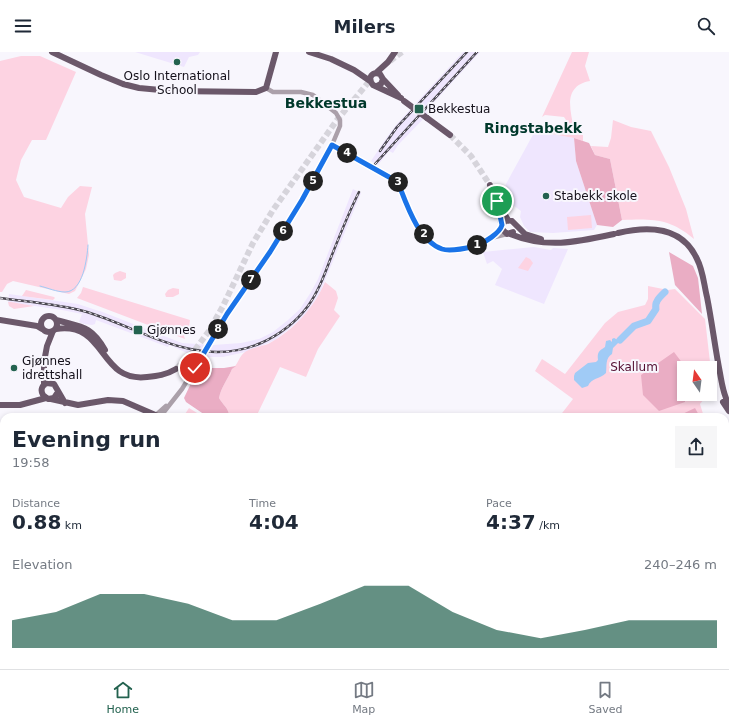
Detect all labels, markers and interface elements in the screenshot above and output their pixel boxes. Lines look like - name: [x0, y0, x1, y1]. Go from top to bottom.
- icon: menu: [12, 15, 34, 37]
- icon: search: [695, 15, 717, 37]
- text: Milers: [333, 16, 396, 37]
- marker: Oslo International School: [172, 57, 182, 67]
- place label: Oslo International School: [124, 69, 230, 97]
- district label: Bekkestua: [285, 95, 367, 111]
- place label: Bekkestua: [428, 102, 490, 116]
- marker: Bekkestua: [413, 103, 425, 115]
- district label: Ringstabekk: [484, 120, 583, 136]
- pin: 4: [337, 143, 357, 163]
- text: 4: [343, 146, 351, 159]
- pin: 5: [303, 171, 323, 191]
- pin: 3: [388, 172, 408, 192]
- text: 5: [309, 174, 317, 187]
- text: 3: [394, 175, 402, 188]
- pin: [480, 184, 514, 218]
- place label: Stabekk skole: [554, 189, 637, 203]
- icon: arrive: [486, 190, 508, 212]
- marker: Stabekk skole: [541, 191, 551, 201]
- pin: 6: [273, 221, 293, 241]
- text: 6: [279, 224, 287, 237]
- pin: 2: [414, 224, 434, 244]
- text: 2: [420, 227, 428, 240]
- pin: 1: [467, 235, 487, 255]
- text: 1: [473, 238, 481, 251]
- pin: 7: [241, 270, 261, 290]
- text: 7: [247, 273, 255, 286]
- pin: 8: [208, 319, 228, 339]
- text: 8: [214, 322, 222, 335]
- place label: Gjønnes: [147, 323, 196, 337]
- marker: Gjønnes: [132, 324, 144, 336]
- pin: [178, 351, 212, 385]
- place label: Gjønnes idrettshall: [22, 354, 82, 382]
- icon: check: [184, 357, 206, 379]
- park label: Skallum: [610, 360, 658, 374]
- north arrow: [677, 361, 717, 401]
- map controls: [677, 361, 717, 401]
- marker: Gjønnes idrettshall: [9, 363, 19, 373]
- button: share: [675, 426, 717, 468]
- text: Evening run: [12, 427, 161, 452]
- text: 19:58: [12, 455, 49, 470]
- text: Distance: [12, 497, 60, 510]
- text: Time: [249, 497, 276, 510]
- text: Pace: [486, 497, 512, 510]
- text: 0.88: [12, 510, 61, 534]
- text: 4:04: [249, 510, 299, 534]
- text: 4:37: [486, 510, 536, 534]
- text: km: [61, 519, 82, 532]
- text: /km: [536, 519, 560, 532]
- text: Elevation: [12, 557, 72, 572]
- text: 240–246 m: [644, 557, 717, 572]
- tab: Home: [107, 679, 139, 716]
- tab: Map: [352, 679, 375, 716]
- tab: Saved: [588, 679, 622, 716]

